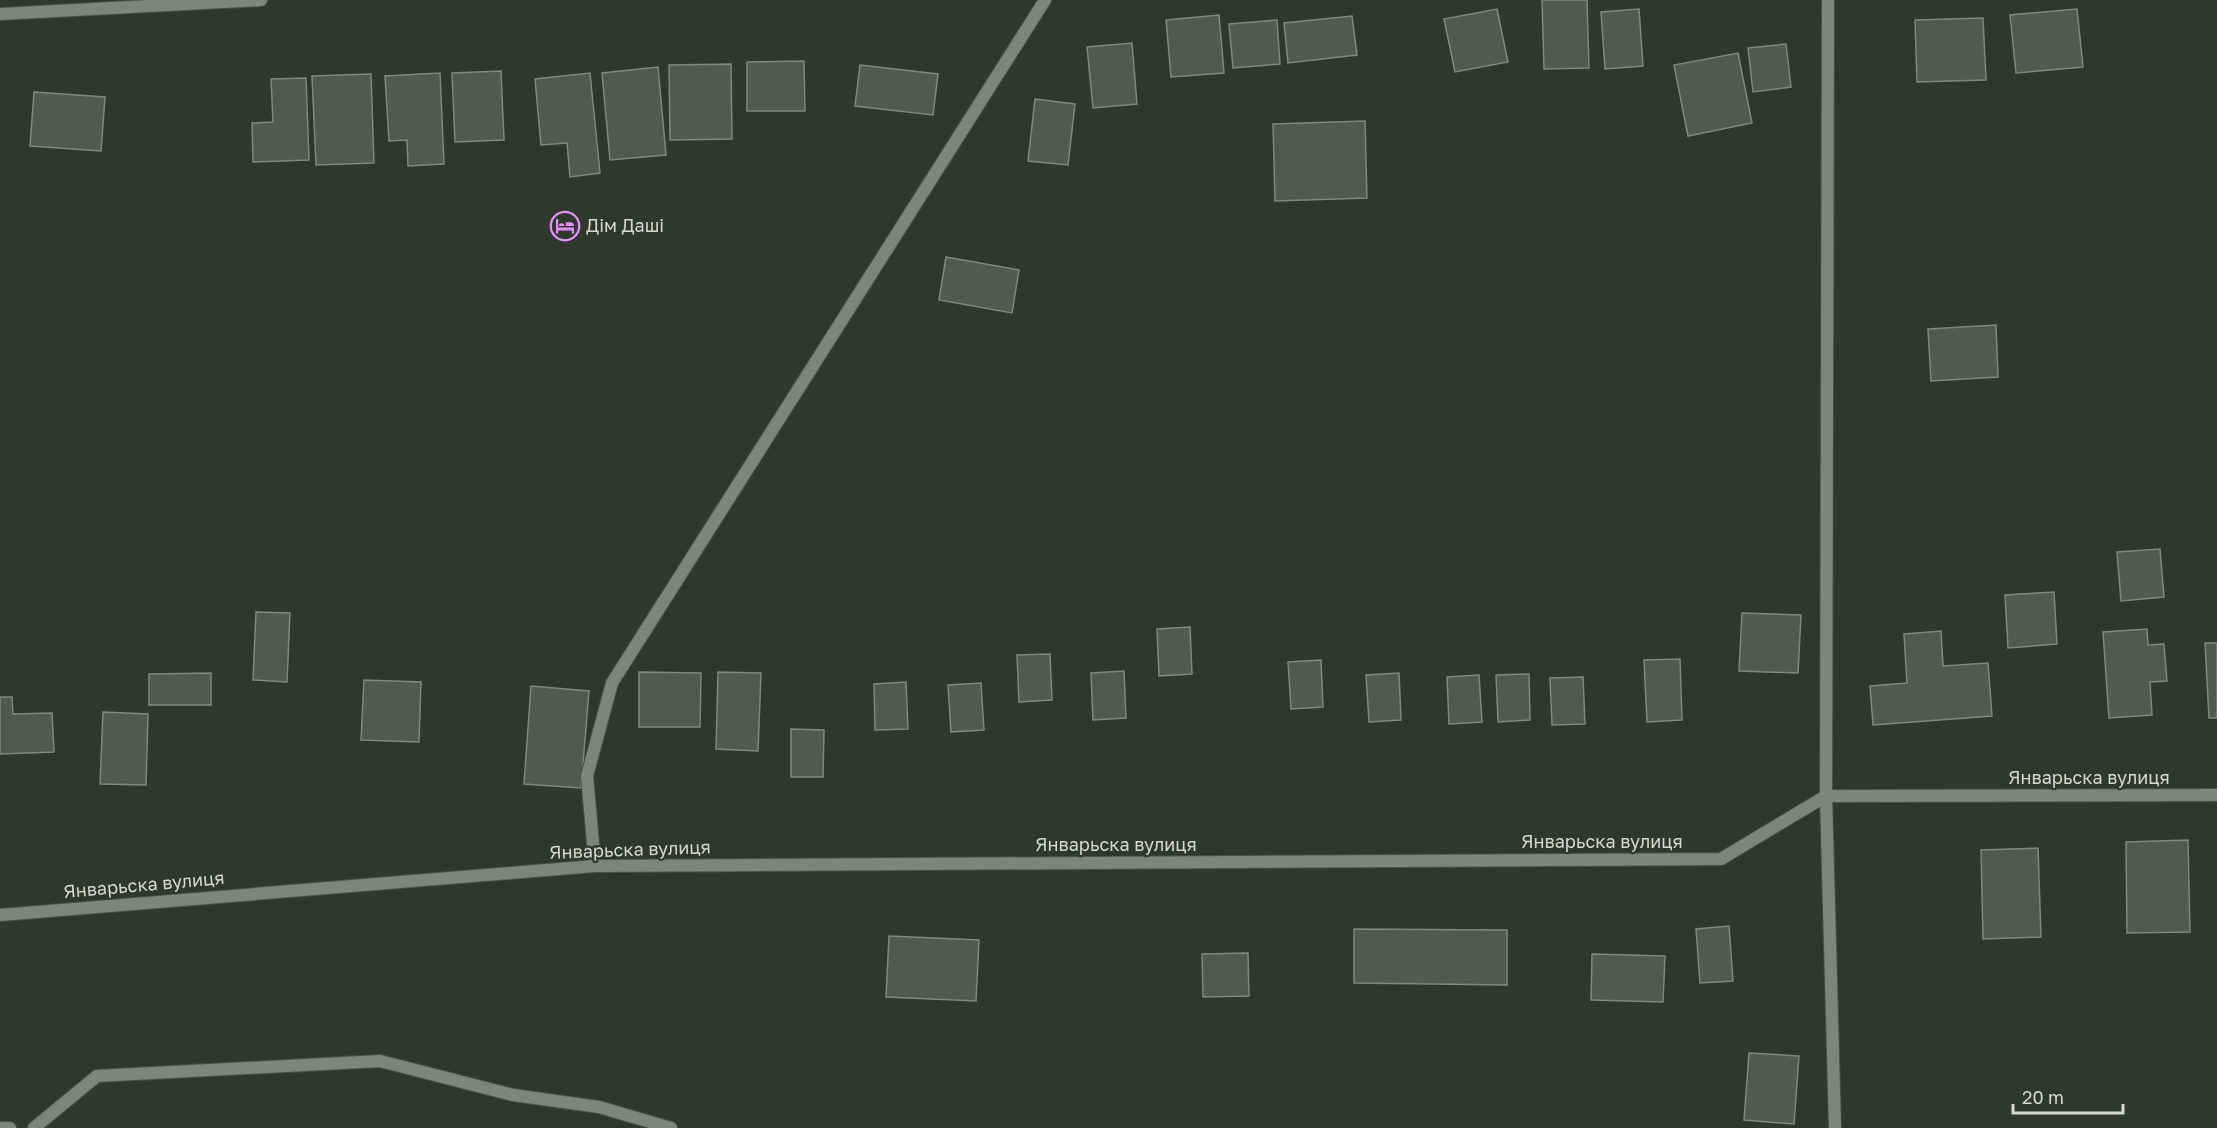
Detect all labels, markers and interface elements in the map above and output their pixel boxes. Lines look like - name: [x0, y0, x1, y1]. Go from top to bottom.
- hotel icon: Дім Даші: [549, 210, 581, 242]
- place label: Дім Даші: [586, 214, 664, 236]
- street label: Январьска вулиця: [2008, 766, 2170, 788]
- street label: Январьска вулиця: [1521, 830, 1683, 852]
- street label: Январьска вулиця: [1035, 833, 1197, 855]
- street label: Январьска вулиця: [549, 835, 711, 863]
- street label: Январьска вулиця: [62, 866, 225, 902]
- scale bar: [2013, 1077, 2122, 1115]
- text: 20 m: [2022, 1086, 2064, 1108]

